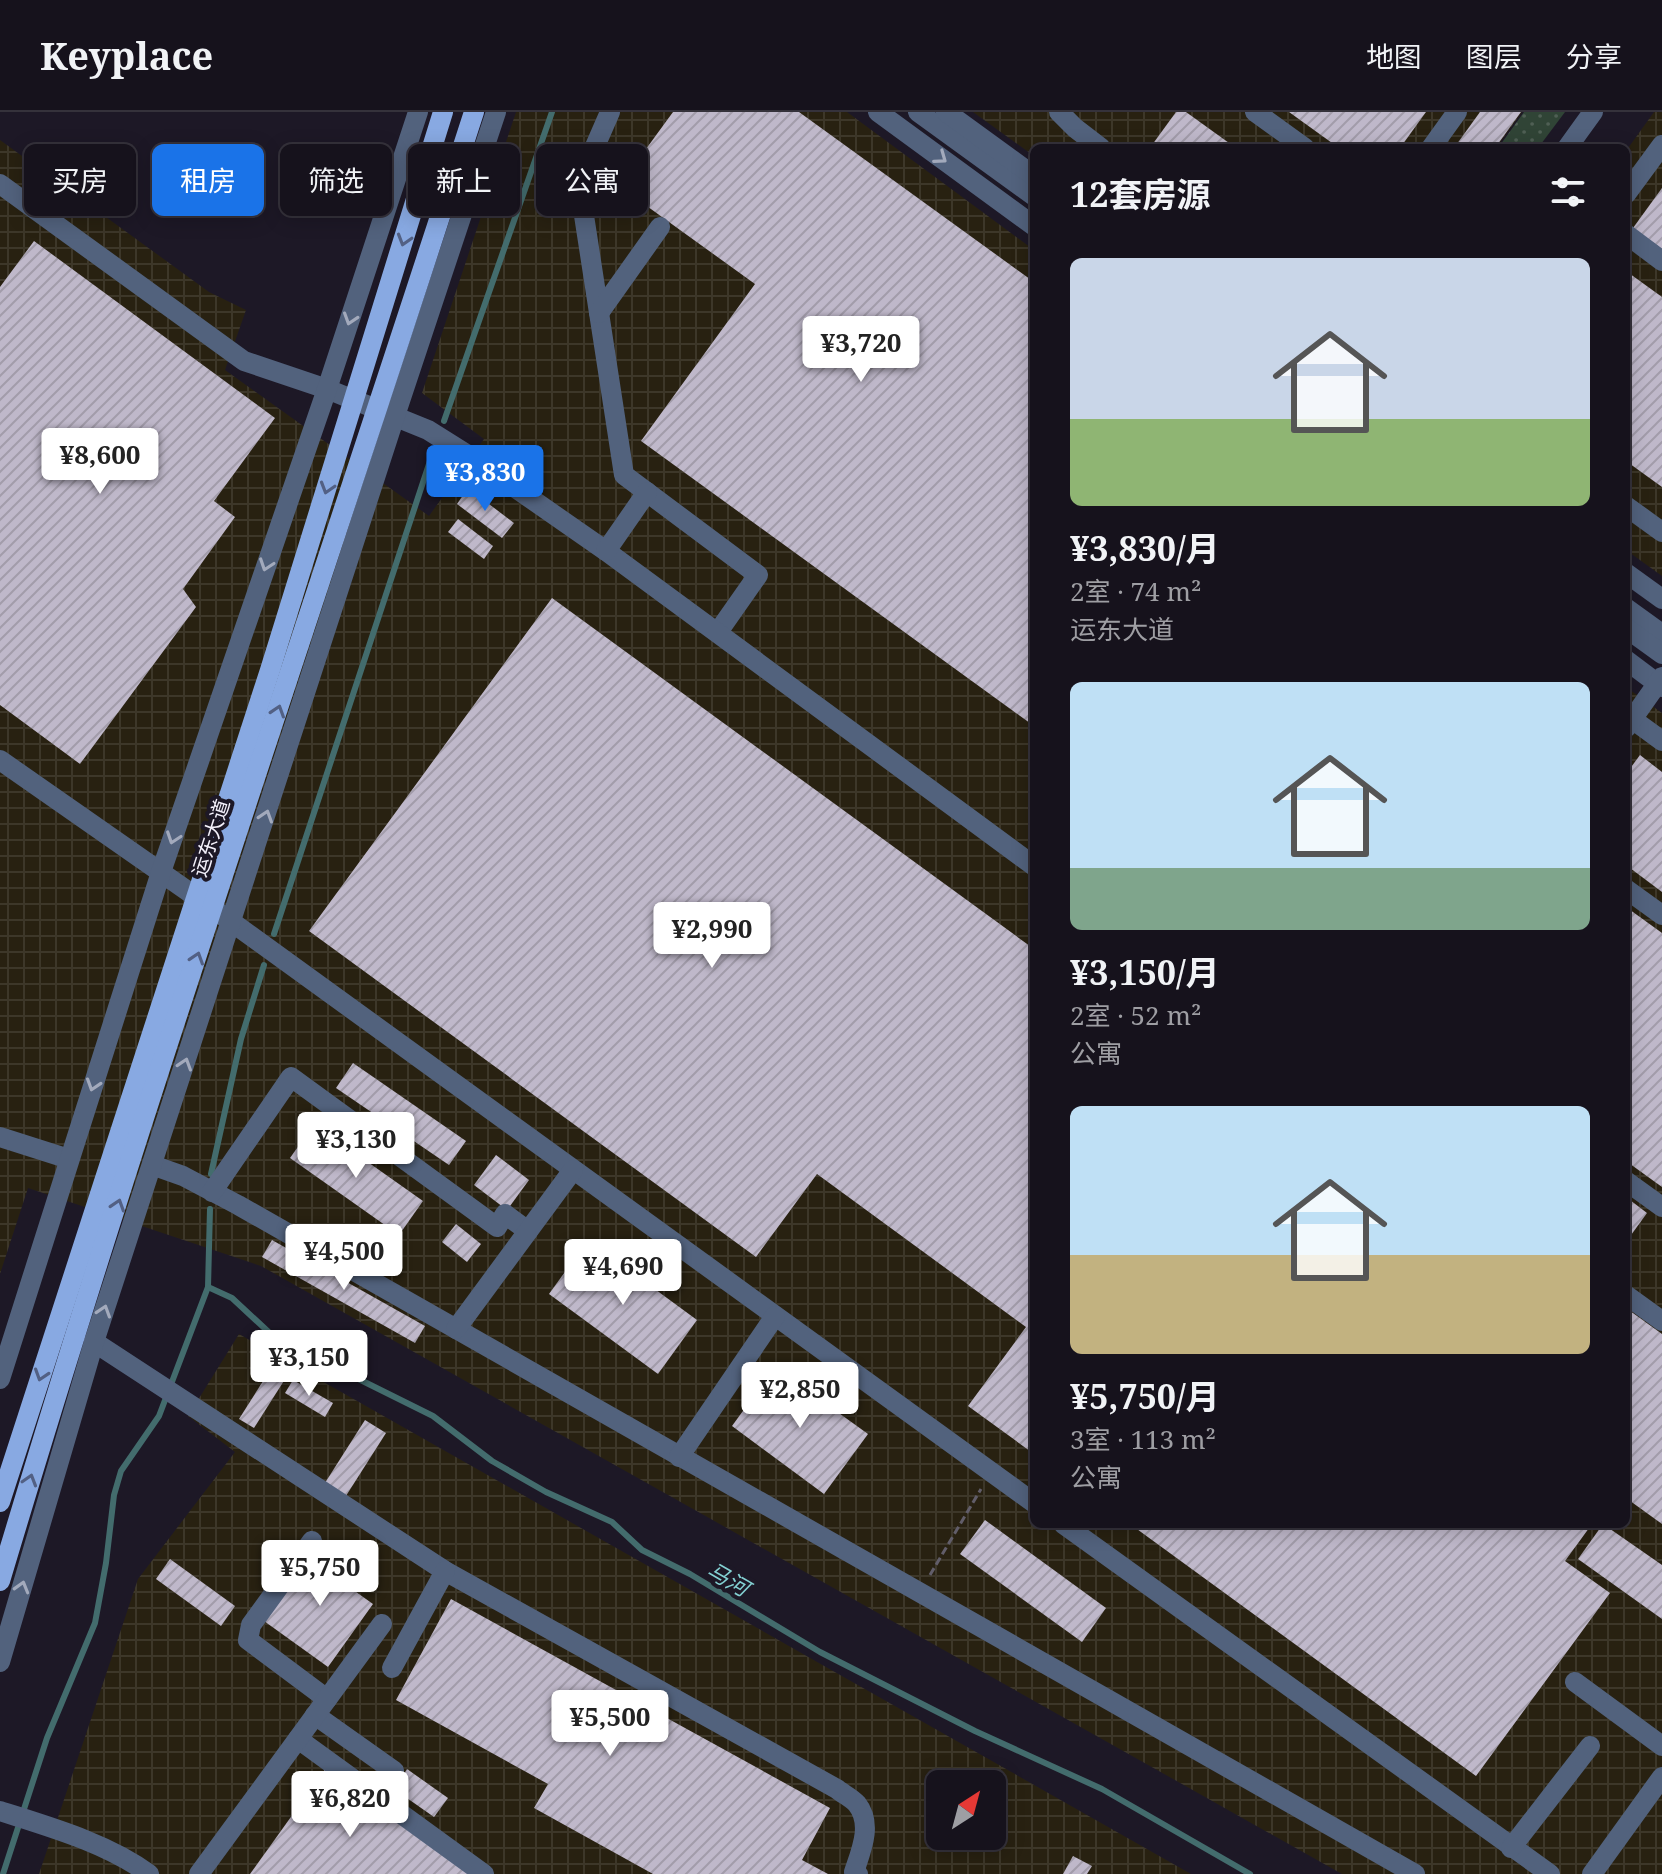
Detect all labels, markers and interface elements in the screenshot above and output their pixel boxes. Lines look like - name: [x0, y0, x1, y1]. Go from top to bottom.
- text: Keyplace: [40, 29, 213, 81]
- text: 地图: [1366, 37, 1422, 75]
- text: 图层: [1466, 37, 1522, 75]
- text: 分享: [1566, 37, 1622, 75]
- chip: 买房: [24, 144, 136, 216]
- chip: 租房: [152, 144, 264, 216]
- chip: 筛选: [280, 144, 392, 216]
- chip: 新上: [408, 144, 520, 216]
- chip: 公寓: [536, 144, 648, 216]
- one-way arrow: [933, 148, 947, 163]
- icon: filters: [1546, 170, 1590, 214]
- text: 12套房源: [1070, 171, 1210, 217]
- one-way arrow: [397, 233, 413, 246]
- icon: home: [1258, 310, 1402, 454]
- one-way arrow: [343, 312, 359, 326]
- pin: ¥3,720: [796, 316, 926, 384]
- text: ¥3,720: [820, 324, 902, 360]
- pin: ¥8,600: [35, 428, 165, 496]
- text: ¥8,600: [59, 436, 141, 472]
- pin: ¥3,830: [420, 445, 550, 513]
- text: ¥3,830: [444, 453, 526, 489]
- one-way arrow: [320, 481, 336, 495]
- text: ¥3,830/月: [1070, 525, 1220, 571]
- one-way arrow: [260, 558, 276, 572]
- text: 2室 · 74 m²: [1070, 573, 1201, 609]
- text: 运东大道: [1070, 611, 1174, 647]
- one-way arrow: [269, 704, 285, 718]
- icon: home: [1258, 734, 1402, 878]
- street label: 运东大道: [185, 796, 236, 880]
- one-way arrow: [256, 810, 272, 824]
- one-way arrow: [166, 830, 182, 844]
- pin: ¥2,990: [647, 902, 777, 970]
- text: ¥2,990: [671, 910, 753, 946]
- text: ¥3,150/月: [1070, 949, 1220, 995]
- one-way arrow: [188, 951, 204, 965]
- text: 2室 · 52 m²: [1070, 997, 1201, 1033]
- text: 公寓: [1070, 1035, 1122, 1071]
- one-way arrow: [176, 1057, 192, 1071]
- one-way arrow: [86, 1077, 102, 1091]
- pin: ¥3,130: [291, 1112, 421, 1180]
- text: ¥3,130: [315, 1120, 397, 1156]
- icon: home: [1258, 1158, 1402, 1302]
- one-way arrow: [108, 1199, 124, 1213]
- pin: ¥4,500: [279, 1224, 409, 1292]
- text: ¥4,500: [303, 1232, 385, 1268]
- pin: ¥4,690: [558, 1239, 688, 1307]
- text: ¥4,690: [582, 1247, 664, 1283]
- one-way arrow: [95, 1304, 111, 1318]
- pin: ¥3,150: [244, 1330, 374, 1398]
- text: ¥3,150: [268, 1338, 350, 1374]
- pin: ¥2,850: [735, 1362, 865, 1430]
- one-way arrow: [34, 1368, 50, 1382]
- text: ¥2,850: [759, 1370, 841, 1406]
- text: ¥5,750/月: [1070, 1373, 1220, 1419]
- text: 3室 · 113 m²: [1070, 1421, 1216, 1457]
- text: 公寓: [1070, 1459, 1122, 1495]
- one-way arrow: [21, 1473, 37, 1487]
- pin: ¥5,750: [255, 1540, 385, 1608]
- text: ¥5,750: [279, 1548, 361, 1584]
- water label: 马河: [702, 1554, 759, 1604]
- one-way arrow: [13, 1580, 29, 1594]
- pin: ¥5,500: [545, 1690, 675, 1758]
- text: ¥5,500: [569, 1698, 651, 1734]
- north arrow: [926, 1770, 1006, 1850]
- map controls: [926, 1770, 1006, 1850]
- pin: ¥6,820: [285, 1771, 415, 1839]
- text: ¥6,820: [309, 1779, 391, 1815]

